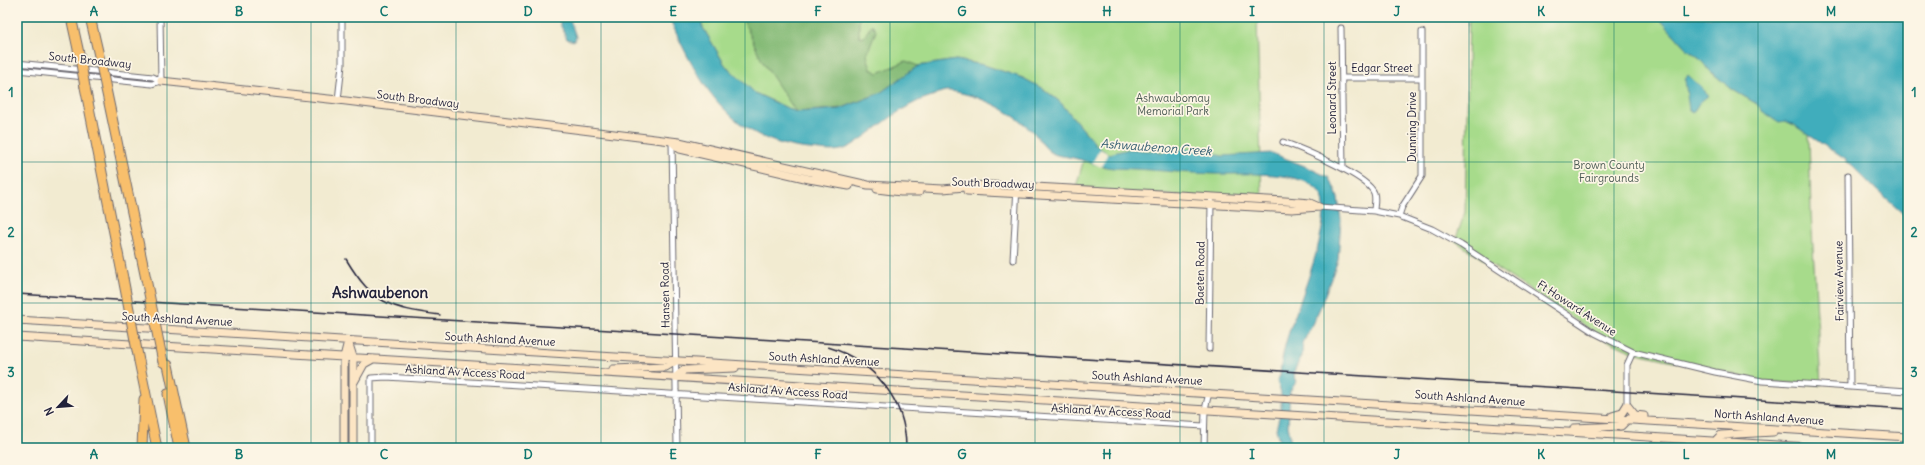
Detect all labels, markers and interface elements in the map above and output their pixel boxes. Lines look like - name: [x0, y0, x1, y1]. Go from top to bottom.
- text: A: [90, 3, 99, 20]
- text: B: [235, 3, 244, 20]
- text: C: [380, 3, 389, 20]
- text: D: [523, 3, 533, 20]
- text: E: [669, 3, 677, 20]
- text: F: [814, 3, 822, 20]
- text: G: [957, 3, 967, 20]
- text: H: [1102, 3, 1112, 20]
- text: I: [1249, 3, 1255, 20]
- text: J: [1394, 3, 1401, 20]
- text: K: [1537, 3, 1546, 20]
- text: L: [1682, 3, 1690, 20]
- text: M: [1826, 3, 1836, 20]
- street label: South Broadway: [48, 49, 132, 71]
- street label: Leonard Street: [1325, 61, 1339, 135]
- street label: Edgar Street: [1351, 61, 1413, 75]
- text: 1: [8, 84, 14, 101]
- text: 1: [1911, 84, 1917, 101]
- street label: South Broadway: [376, 87, 460, 111]
- park label: Ashwaubomay Memorial Park: [1136, 91, 1210, 118]
- street label: Dunning Drive: [1405, 92, 1419, 162]
- water label: Ashwaubenon Creek: [1100, 136, 1213, 158]
- park label: Brown County Fairgrounds: [1573, 158, 1645, 185]
- street label: South Broadway: [951, 175, 1035, 191]
- text: 2: [7, 224, 15, 241]
- text: 2: [1910, 224, 1918, 241]
- street label: Fairview Avenue: [1831, 240, 1847, 322]
- street label: Baeten Road: [1192, 241, 1208, 305]
- street label: Hansen Road: [657, 261, 673, 328]
- street label: Ft Howard Avenue: [1535, 277, 1619, 339]
- district label: Ashwaubenon: [332, 283, 428, 302]
- street label: South Ashland Avenue: [121, 309, 233, 329]
- street label: South Ashland Avenue: [444, 329, 556, 349]
- street label: South Ashland Avenue: [768, 349, 880, 369]
- street label: Ashland Av Access Road: [405, 362, 526, 382]
- text: 3: [7, 364, 15, 381]
- text: 3: [1910, 364, 1918, 381]
- street label: South Ashland Avenue: [1091, 368, 1203, 388]
- street label: Ashland Av Access Road: [728, 380, 849, 402]
- north arrow: [38, 387, 78, 427]
- street label: South Ashland Avenue: [1414, 387, 1526, 409]
- street label: Ashland Av Access Road: [1051, 401, 1172, 421]
- text: N: [41, 405, 57, 418]
- street label: North Ashland Avenue: [1713, 406, 1825, 428]
- text: A: [90, 446, 99, 463]
- text: B: [235, 446, 244, 463]
- text: C: [380, 446, 389, 463]
- text: D: [523, 446, 533, 463]
- text: E: [669, 446, 677, 463]
- text: F: [814, 446, 822, 463]
- text: G: [957, 446, 967, 463]
- text: H: [1102, 446, 1112, 463]
- text: I: [1249, 446, 1255, 463]
- text: J: [1394, 446, 1401, 463]
- text: K: [1537, 446, 1546, 463]
- text: L: [1682, 446, 1690, 463]
- text: M: [1826, 446, 1836, 463]

